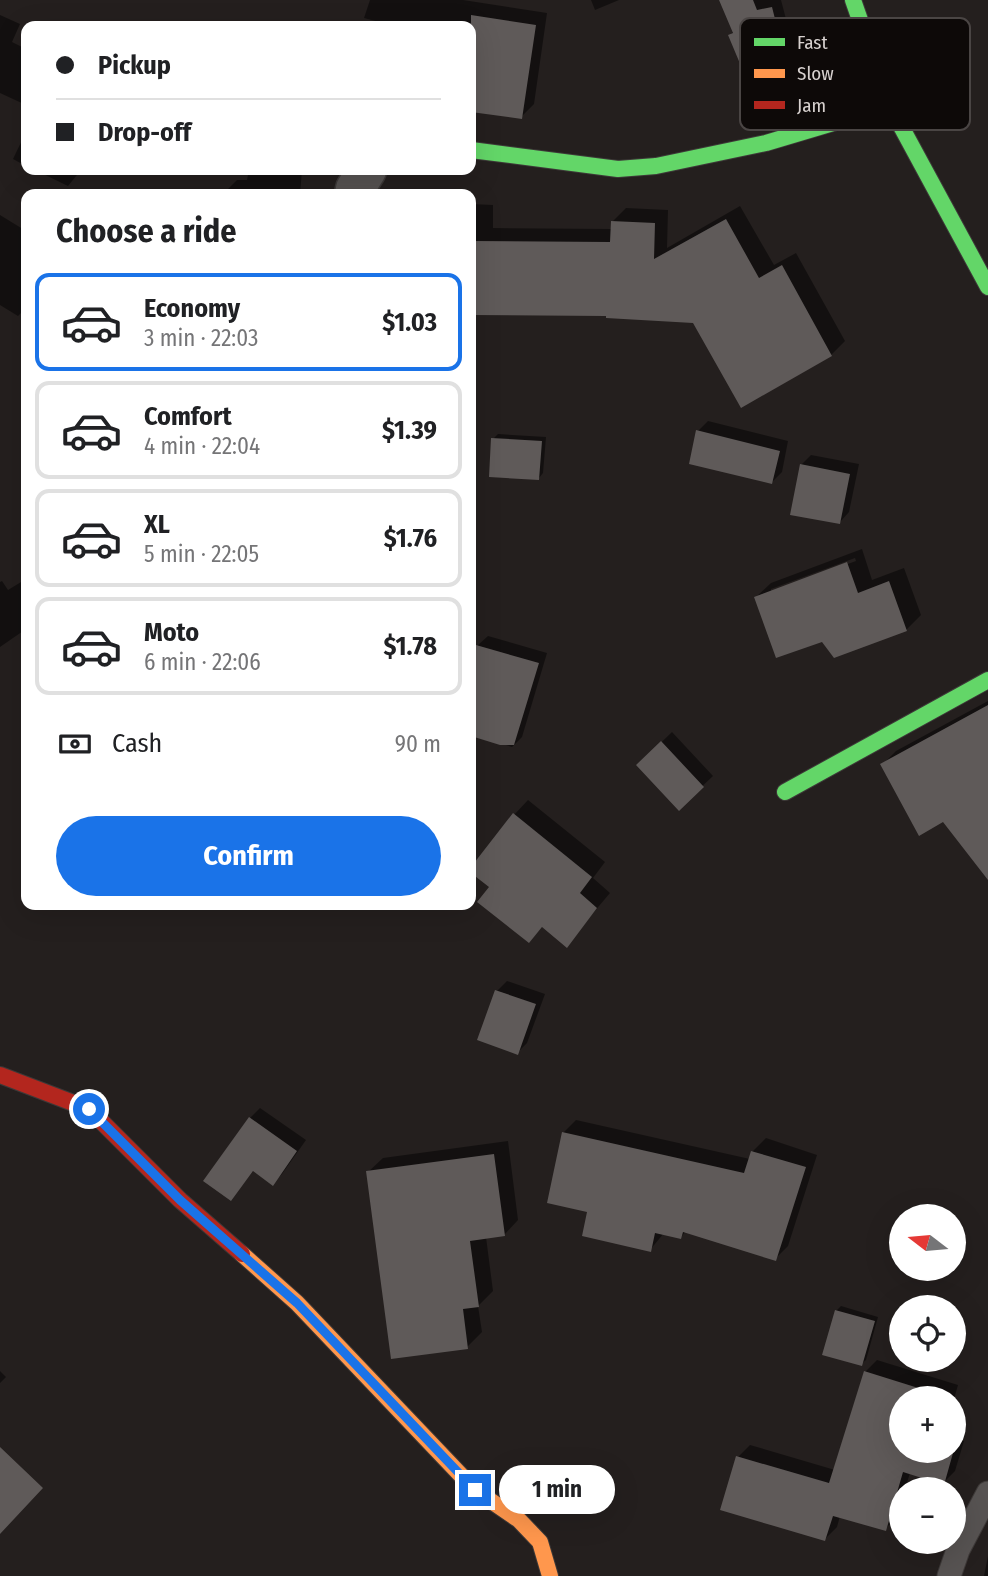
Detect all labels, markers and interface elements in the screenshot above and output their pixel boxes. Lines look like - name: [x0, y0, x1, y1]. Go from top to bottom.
- legend: [740, 18, 970, 130]
- text: Fast: [797, 31, 828, 54]
- text: Pickup: [98, 50, 171, 81]
- text: Slow: [797, 62, 834, 85]
- text: Jam: [797, 94, 826, 117]
- text: Drop-off: [98, 117, 191, 148]
- text: Choose a ride: [56, 212, 237, 250]
- icon: car: [60, 291, 123, 354]
- text: Economy: [144, 293, 240, 324]
- text: $1.03: [382, 307, 437, 338]
- text: 3 min · 22:03: [144, 324, 258, 352]
- icon: car: [60, 399, 123, 462]
- text: Comfort: [144, 401, 232, 432]
- text: $1.39: [382, 415, 437, 446]
- text: 4 min · 22:04: [144, 432, 260, 460]
- icon: car: [60, 507, 123, 570]
- text: XL: [144, 509, 170, 540]
- text: $1.76: [384, 523, 437, 554]
- text: 5 min · 22:05: [144, 540, 259, 568]
- icon: car: [60, 615, 123, 678]
- text: Moto: [144, 617, 199, 648]
- text: $1.78: [384, 631, 437, 662]
- text: 6 min · 22:06: [144, 648, 261, 676]
- icon: cash: [56, 725, 94, 763]
- text: Cash: [112, 728, 162, 759]
- text: 90 m: [395, 730, 441, 758]
- button: Confirm: [56, 816, 441, 896]
- route start: [73, 1093, 105, 1125]
- north arrow: [889, 1204, 966, 1281]
- map controls: [889, 1204, 966, 1554]
- button: locate: [889, 1295, 966, 1372]
- button: +: [889, 1386, 966, 1463]
- callout: 1 min: [500, 1466, 615, 1514]
- route end: [459, 1474, 491, 1506]
- text: 1 min: [532, 1475, 582, 1503]
- button: −: [889, 1477, 966, 1554]

